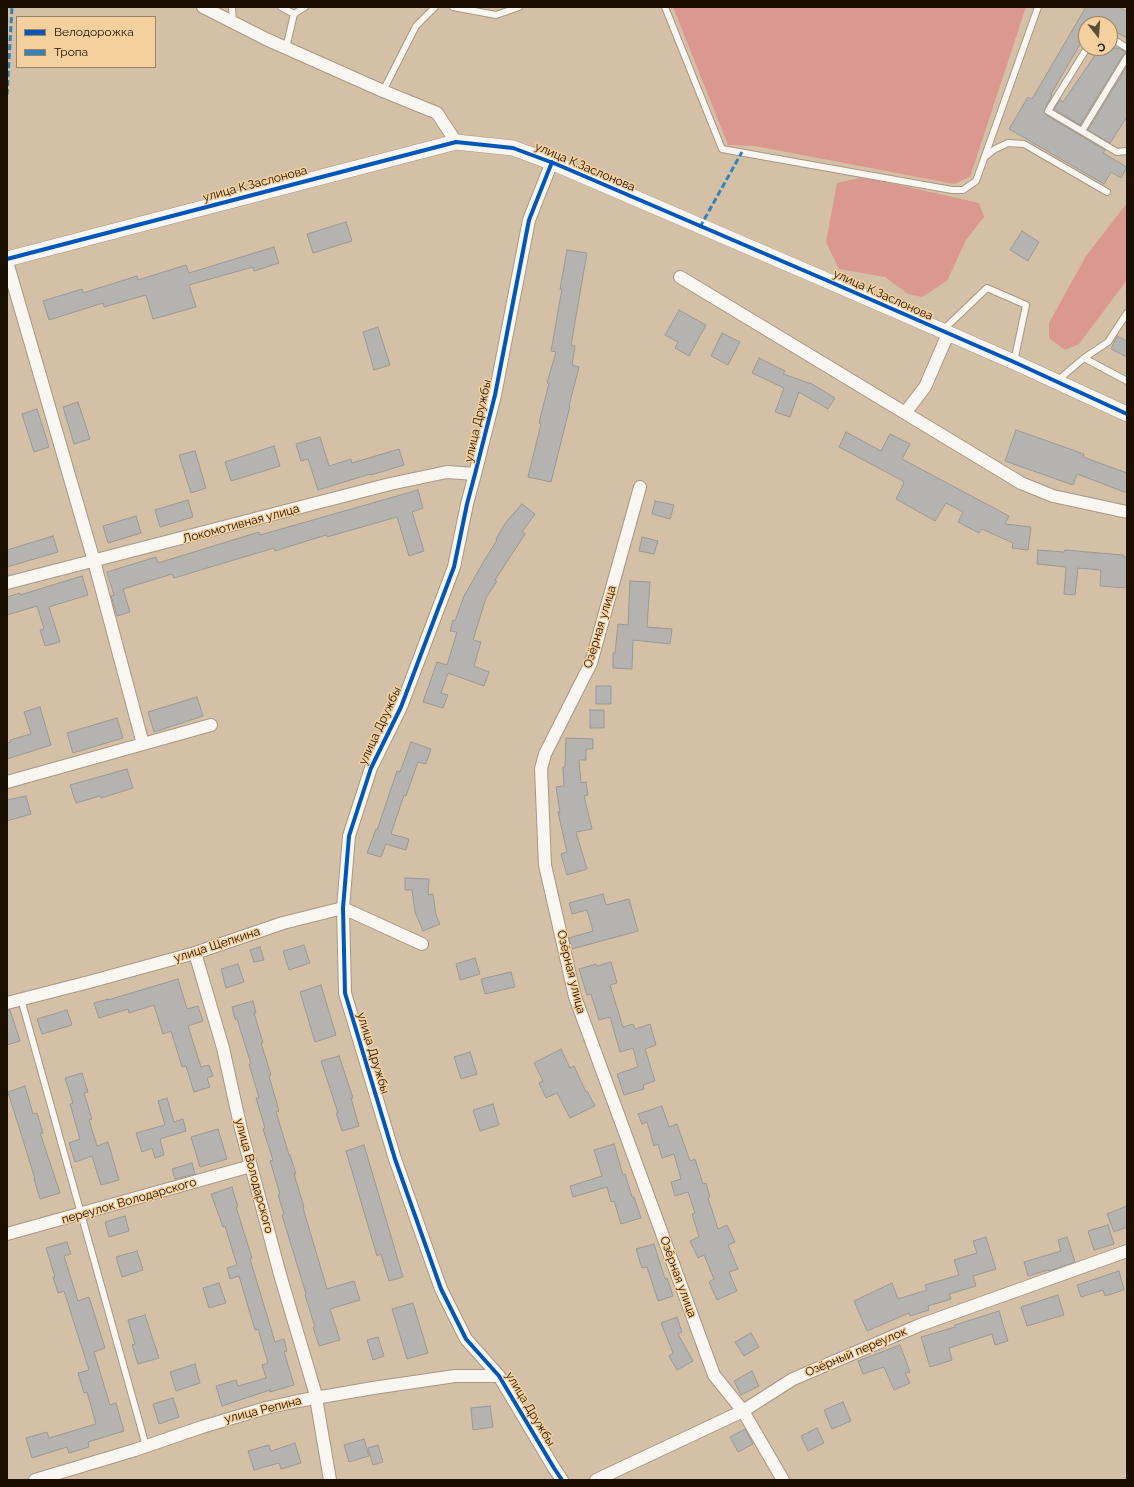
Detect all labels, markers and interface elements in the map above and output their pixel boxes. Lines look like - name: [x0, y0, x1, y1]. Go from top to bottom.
- legend: [16, 16, 156, 68]
- north arrow: [1078, 16, 1118, 56]
- text: Велодорожка: [54, 25, 134, 39]
- text: С: [1096, 40, 1107, 54]
- text: Тропа: [54, 45, 88, 59]
- street label: улица К.Заслонова: [533, 139, 637, 195]
- street label: улица К.Заслонова: [201, 163, 309, 205]
- street label: улица К.Заслонова: [831, 267, 935, 323]
- street label: улица Дружбы: [461, 378, 495, 464]
- street label: Локомотивная улица: [181, 501, 301, 547]
- street label: Озёрная улица: [581, 584, 619, 670]
- street label: улица Дружбы: [356, 685, 404, 767]
- street label: улица Щепкина: [172, 924, 262, 966]
- street label: Озёрная улица: [554, 929, 588, 1015]
- street label: улица Дружбы: [354, 1010, 392, 1096]
- street label: улица Володарского: [232, 1117, 276, 1235]
- street label: переулок Володарского: [60, 1175, 198, 1227]
- street label: Озёрная улица: [657, 1234, 699, 1320]
- street label: Озёрный переулок: [803, 1324, 909, 1380]
- street label: улица Дружбы: [502, 1369, 558, 1449]
- street label: улица Репина: [223, 1393, 303, 1427]

